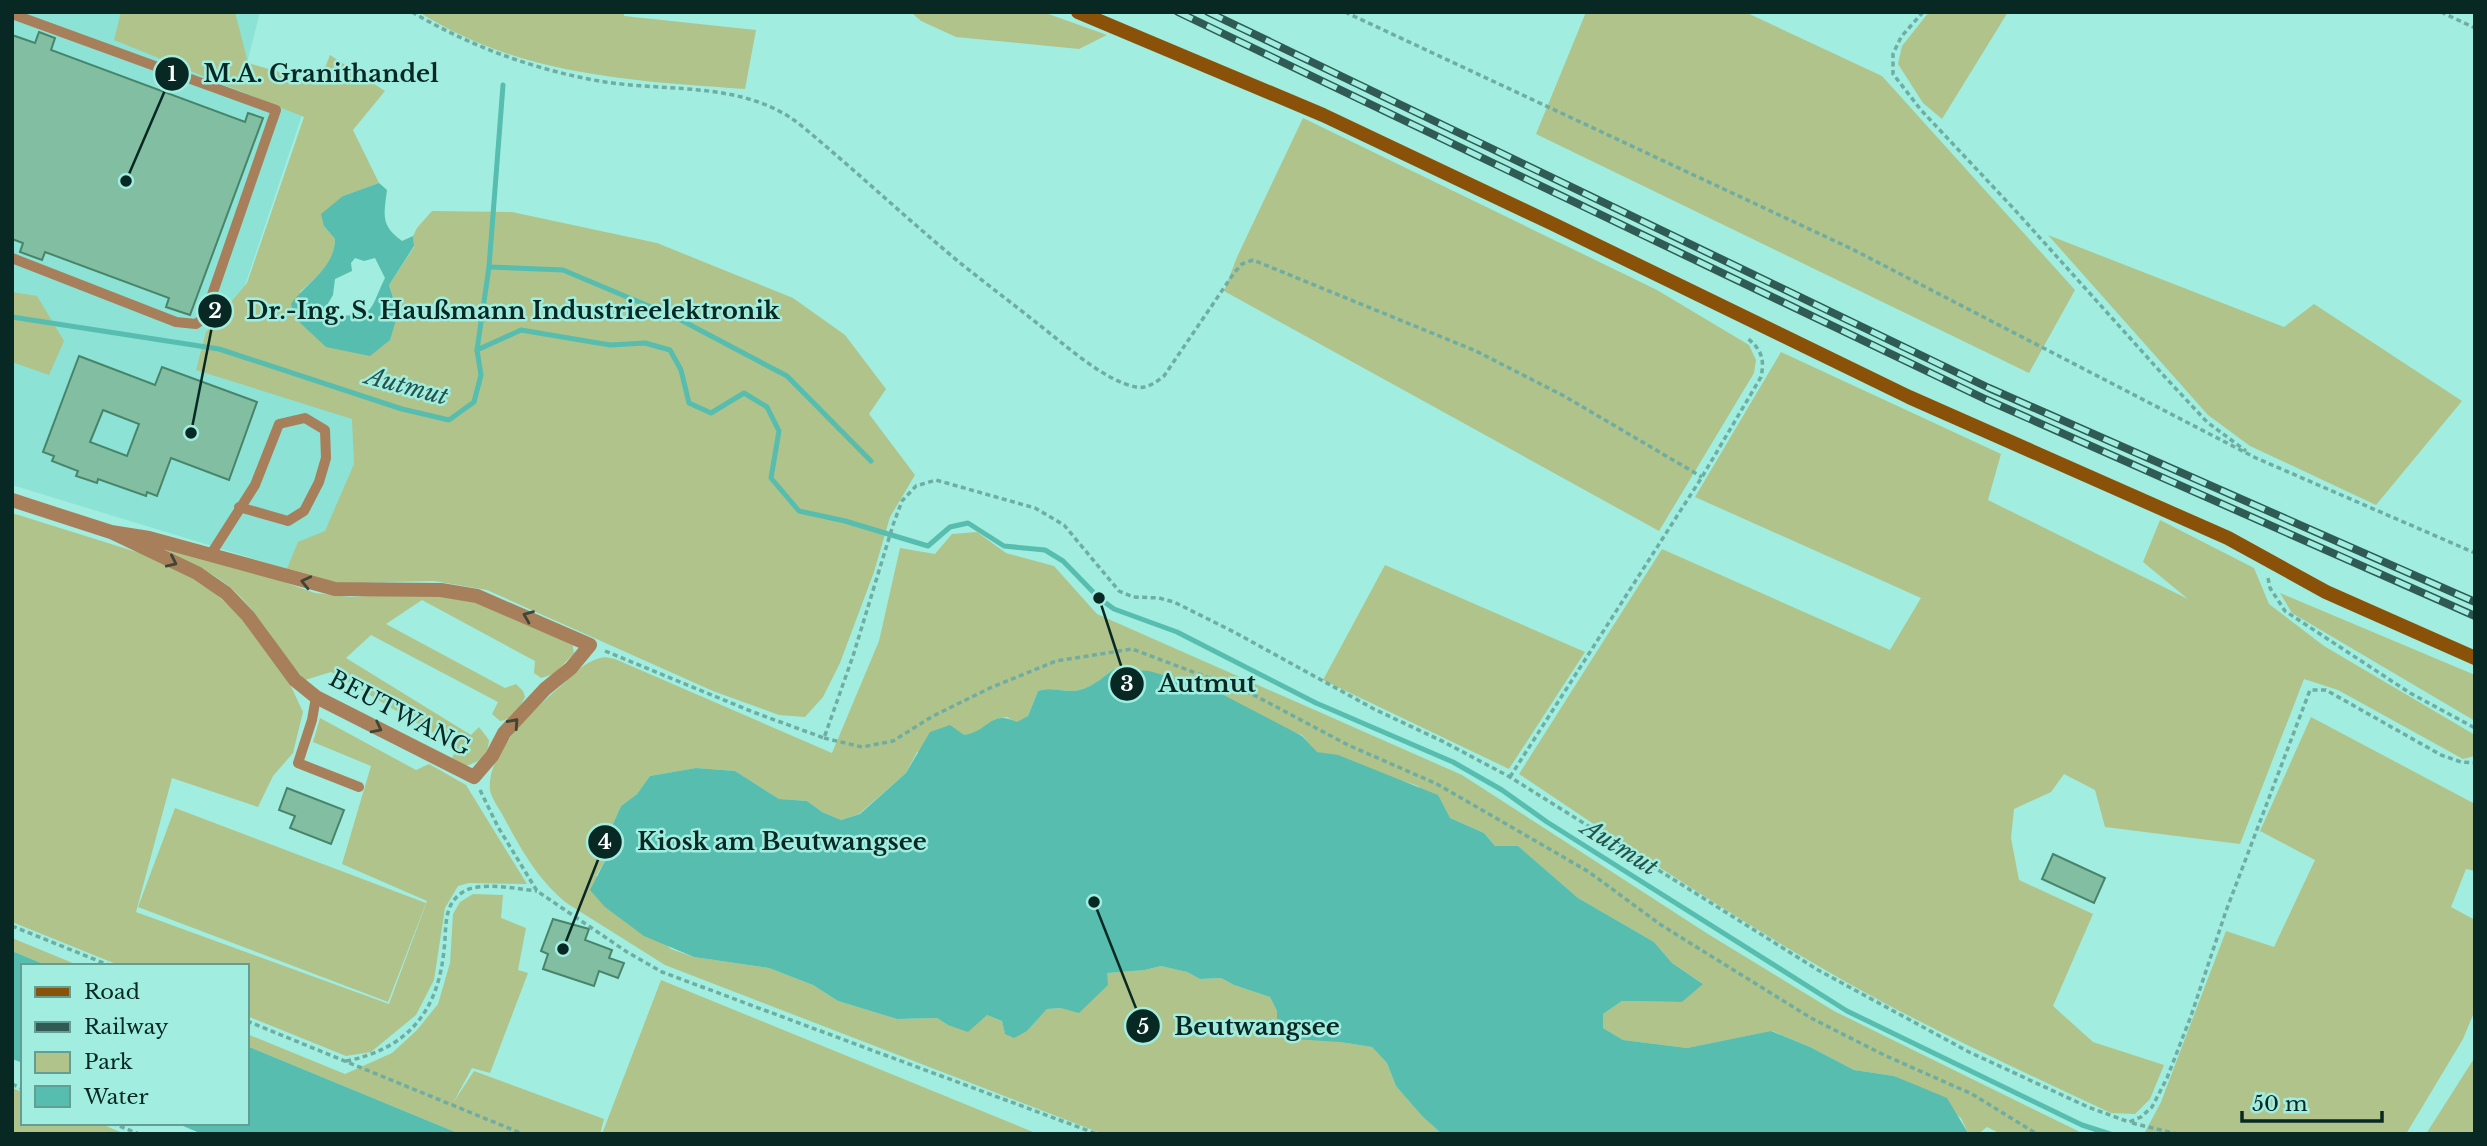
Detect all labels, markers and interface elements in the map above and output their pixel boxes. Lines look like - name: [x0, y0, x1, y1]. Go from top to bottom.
- callout: M.A. Granithandel: [154, 51, 453, 96]
- text: M.A. Granithandel: [203, 59, 439, 88]
- text: 1: [167, 61, 177, 87]
- callout: Dr.-Ing. S. Haußmann Industrieelektronik: [198, 288, 794, 333]
- text: Dr.-Ing. S. Haußmann Industrieelektronik: [246, 296, 781, 325]
- text: 2: [208, 298, 222, 324]
- water label: Autmut: [360, 360, 452, 411]
- one-way arrow: [165, 553, 177, 567]
- one-way arrow: [300, 576, 312, 591]
- one-way arrow: [523, 611, 535, 625]
- callout: Autmut: [1110, 661, 1270, 706]
- street label: BEUTWANG: [325, 664, 475, 762]
- text: Autmut: [1157, 669, 1257, 698]
- text: 3: [1120, 671, 1134, 697]
- one-way arrow: [506, 718, 518, 731]
- one-way arrow: [370, 719, 382, 733]
- water label: Autmut: [1574, 811, 1664, 882]
- callout: Kiosk am Beutwangsee: [588, 820, 941, 865]
- text: Kiosk am Beutwangsee: [637, 827, 927, 856]
- text: 4: [598, 829, 612, 855]
- legend: [21, 964, 248, 1125]
- text: Road: [84, 979, 140, 1005]
- callout: Beutwangsee: [1125, 1004, 1354, 1049]
- text: Beutwangsee: [1174, 1012, 1340, 1041]
- text: Railway: [84, 1014, 169, 1040]
- text: 5: [1137, 1014, 1149, 1040]
- text: Park: [84, 1049, 133, 1075]
- scale bar: [2242, 1080, 2382, 1124]
- text: Water: [83, 1084, 148, 1110]
- text: 50 m: [2252, 1091, 2308, 1117]

